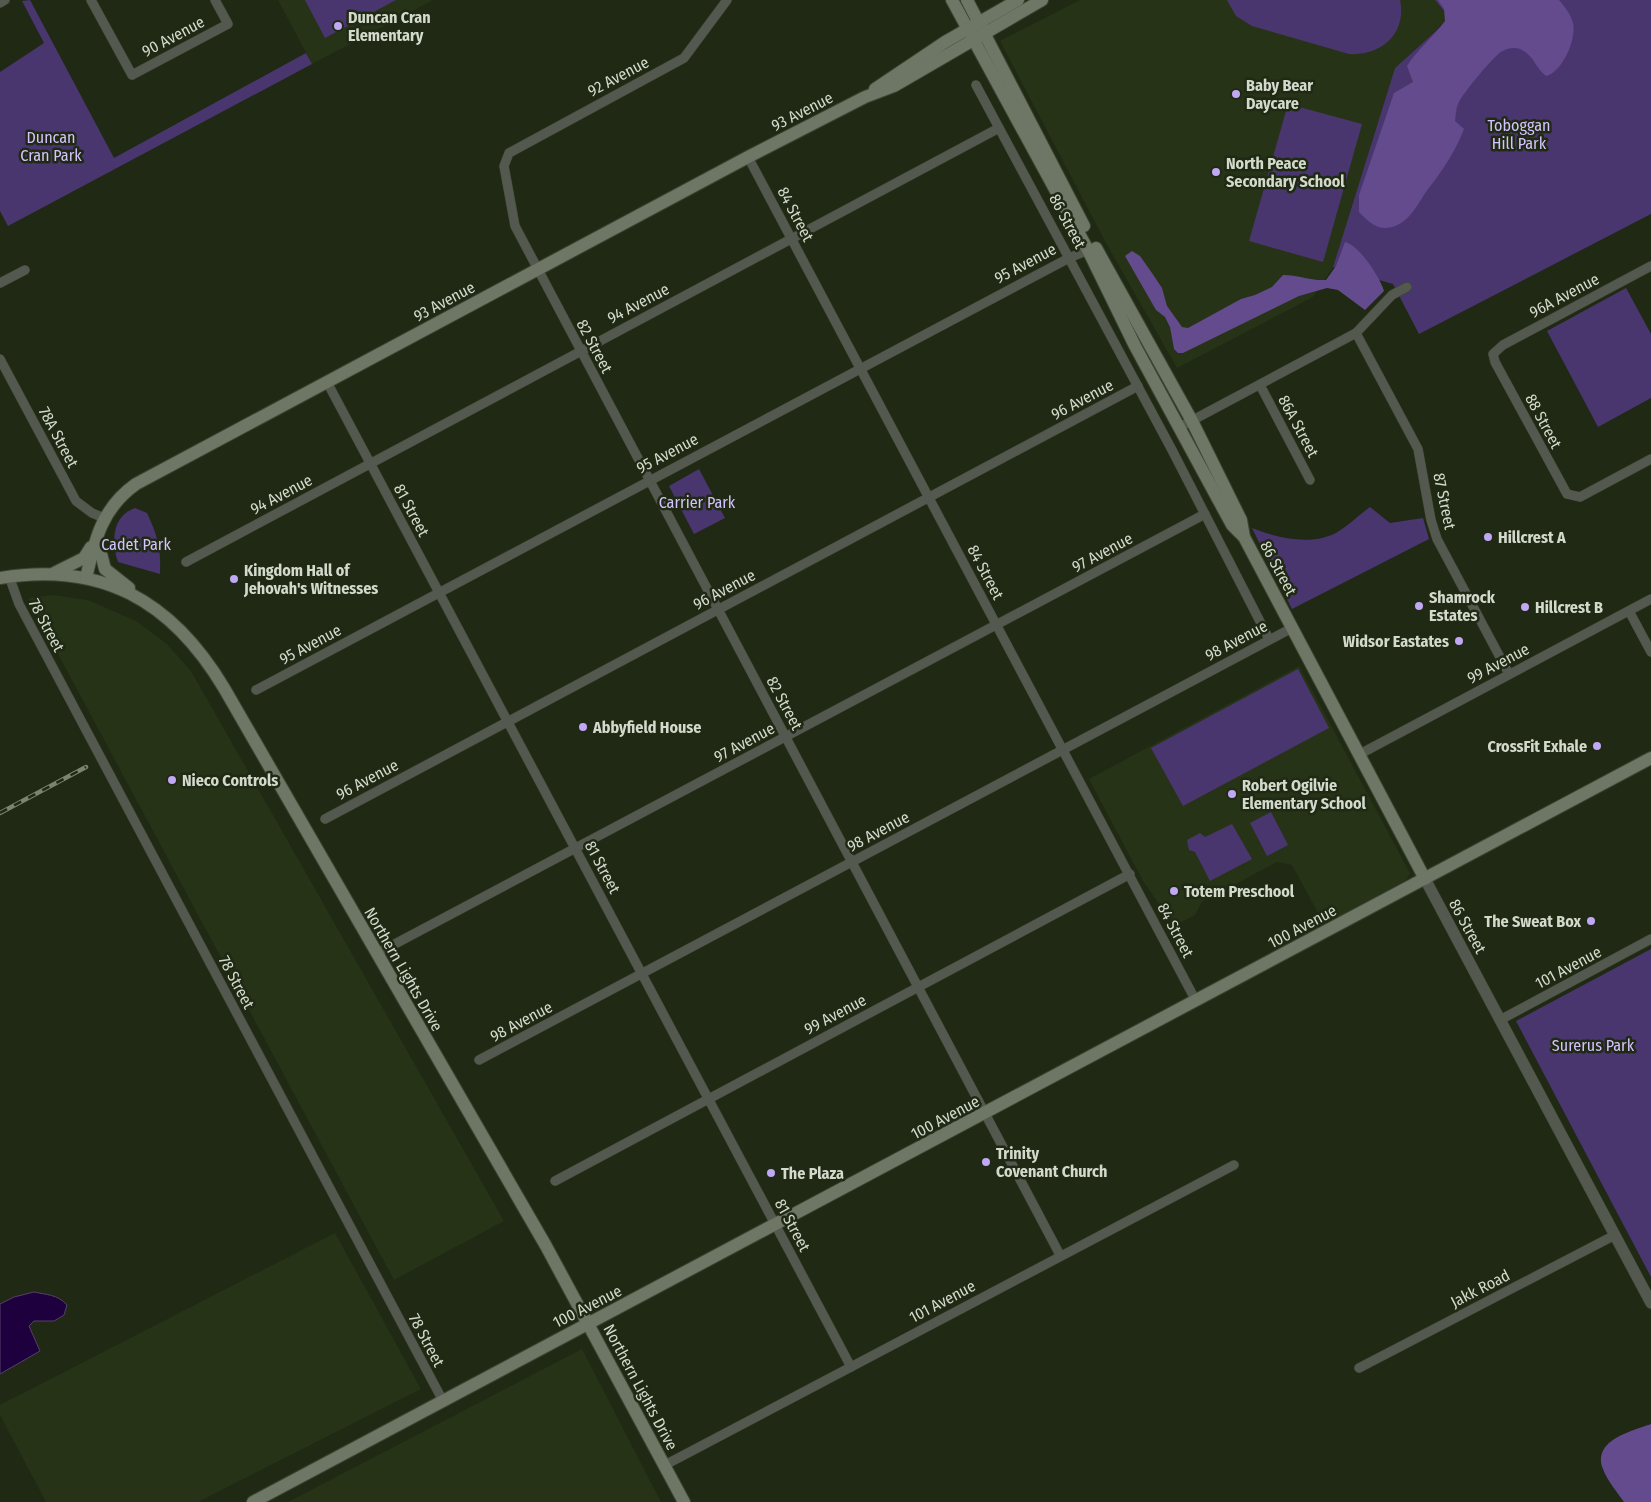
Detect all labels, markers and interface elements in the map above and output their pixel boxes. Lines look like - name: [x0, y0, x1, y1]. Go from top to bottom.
- place label: Duncan Cran Elementary: [348, 8, 431, 45]
- street label: 90 Avenue: [139, 12, 208, 61]
- marker: Duncan Cran Elementary: [332, 20, 344, 32]
- street label: 92 Avenue: [584, 52, 652, 100]
- place label: Baby Bear Daycare: [1246, 76, 1313, 113]
- street label: 93 Avenue: [768, 88, 836, 135]
- marker: Baby Bear Daycare: [1230, 88, 1242, 100]
- park label: Toboggan Hill Park: [1488, 116, 1550, 153]
- park label: Duncan Cran Park: [20, 128, 82, 165]
- place label: North Peace Secondary School: [1226, 154, 1345, 191]
- marker: North Peace Secondary School: [1210, 166, 1222, 178]
- street label: 84 Street: [773, 184, 818, 245]
- street label: 86 Street: [1045, 191, 1090, 252]
- street label: 95 Avenue: [991, 239, 1059, 288]
- street label: 96A Avenue: [1526, 269, 1602, 322]
- street label: 93 Avenue: [410, 277, 478, 325]
- street label: 94 Avenue: [604, 279, 672, 328]
- street label: 82 Street: [573, 316, 617, 377]
- street label: 96 Avenue: [1048, 375, 1117, 424]
- street label: 88 Street: [1521, 391, 1566, 452]
- street label: 86A Street: [1274, 392, 1323, 461]
- street label: 78A Street: [35, 404, 83, 471]
- street label: 95 Avenue: [633, 429, 701, 478]
- street label: 94 Avenue: [247, 470, 315, 519]
- street label: 87 Street: [1429, 471, 1460, 532]
- street label: 81 Street: [390, 481, 434, 541]
- park label: Carrier Park: [659, 493, 736, 512]
- place label: Hillcrest A: [1498, 528, 1566, 547]
- street label: 97 Avenue: [1069, 529, 1136, 576]
- marker: Hillcrest A: [1482, 531, 1494, 543]
- park label: Cadet Park: [101, 535, 171, 554]
- street label: 86 Street: [1256, 538, 1301, 599]
- street label: 84 Street: [963, 542, 1008, 603]
- place label: Kingdom Hall of Jehovah's Witnesses: [243, 561, 378, 598]
- street label: 96 Avenue: [690, 565, 759, 614]
- marker: Kingdom Hall of Jehovah's Witnesses: [228, 573, 240, 585]
- place label: Shamrock Estates: [1429, 588, 1496, 625]
- street label: 78 Street: [25, 595, 69, 656]
- place label: Hillcrest B: [1535, 598, 1603, 617]
- marker: Shamrock Estates: [1413, 600, 1425, 612]
- marker: Hillcrest B: [1519, 601, 1531, 613]
- street label: 98 Avenue: [1202, 616, 1271, 665]
- street label: 95 Avenue: [276, 620, 344, 669]
- place label: Widsor Eastates: [1343, 632, 1449, 651]
- marker: Widsor Eastates: [1453, 635, 1465, 647]
- street label: 99 Avenue: [1464, 639, 1533, 688]
- street label: 82 Street: [763, 673, 807, 734]
- place label: Abbyfield House: [592, 718, 701, 737]
- street label: 97 Avenue: [711, 719, 778, 766]
- marker: Abbyfield House: [577, 721, 589, 733]
- place label: CrossFit Exhale: [1487, 737, 1587, 756]
- marker: CrossFit Exhale: [1591, 740, 1603, 752]
- street label: 96 Avenue: [333, 755, 402, 804]
- place label: Nieco Controls: [182, 771, 278, 790]
- marker: Nieco Controls: [166, 774, 178, 786]
- place label: Robert Ogilvie Elementary School: [1242, 776, 1367, 813]
- marker: Robert Ogilvie Elementary School: [1226, 788, 1238, 800]
- street label: 98 Avenue: [844, 807, 913, 856]
- street label: 81 Street: [581, 838, 625, 898]
- place label: Totem Preschool: [1184, 882, 1295, 901]
- marker: Totem Preschool: [1168, 885, 1180, 897]
- street label: 86 Street: [1445, 896, 1491, 957]
- street label: 84 Street: [1153, 900, 1198, 961]
- street label: 100 Avenue: [1265, 900, 1340, 952]
- street label: Northern Lights Drive: [360, 904, 447, 1035]
- place label: The Sweat Box: [1484, 912, 1581, 931]
- marker: The Sweat Box: [1585, 915, 1597, 927]
- street label: 101 Avenue: [1532, 942, 1605, 993]
- street label: 78 Street: [215, 952, 259, 1013]
- street label: 99 Avenue: [801, 990, 870, 1039]
- street label: 98 Avenue: [487, 997, 556, 1046]
- park label: Surerus Park: [1552, 1036, 1635, 1055]
- street label: 100 Avenue: [908, 1091, 983, 1143]
- place label: Trinity Covenant Church: [996, 1144, 1107, 1181]
- marker: Trinity Covenant Church: [980, 1156, 992, 1168]
- place label: The Plaza: [781, 1164, 844, 1183]
- marker: The Plaza: [765, 1167, 777, 1179]
- street label: 81 Street: [771, 1196, 815, 1256]
- street label: Jakk Road: [1447, 1265, 1513, 1311]
- street label: 101 Avenue: [906, 1276, 979, 1327]
- street label: 100 Avenue: [550, 1281, 625, 1332]
- street label: 78 Street: [405, 1310, 449, 1371]
- street label: Northern Lights Drive: [599, 1321, 682, 1454]

